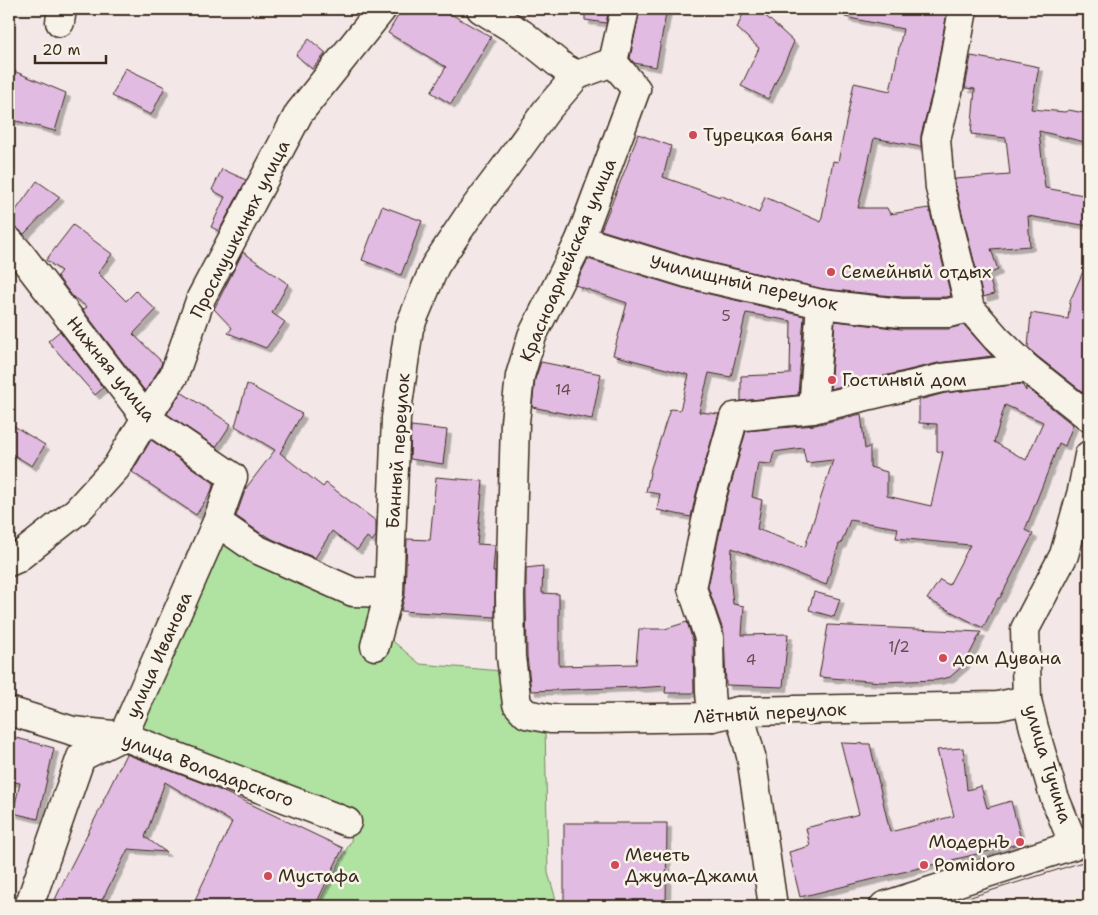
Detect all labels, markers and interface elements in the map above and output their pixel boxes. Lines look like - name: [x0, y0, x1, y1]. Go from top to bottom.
- scale bar: [35, 32, 106, 64]
- text: 20 m: [42, 40, 81, 60]
- place label: Турецкая баня: [703, 123, 833, 147]
- marker: Турецкая баня: [687, 129, 699, 141]
- street label: Просмушкиных улица: [185, 136, 295, 322]
- street label: Красноармейская улица: [514, 155, 622, 365]
- street label: Училищный переулок: [647, 250, 841, 316]
- place label: Семейный отдых: [841, 260, 991, 284]
- marker: Семейный отдых: [825, 266, 837, 278]
- house number: 5: [721, 306, 731, 326]
- street label: Нижняя улица: [61, 311, 161, 427]
- place label: Гостиный дом: [842, 368, 967, 392]
- street label: Банный переулок: [381, 372, 415, 530]
- marker: Гостиный дом: [826, 374, 838, 386]
- house number: 14: [555, 380, 571, 400]
- street label: улица Иванова: [120, 588, 198, 722]
- house number: 1/2: [888, 637, 910, 657]
- place label: дом Дувана: [953, 646, 1061, 670]
- house number: 4: [746, 650, 756, 670]
- marker: дом Дувана: [937, 652, 949, 664]
- street label: Лётный переулок: [693, 697, 848, 729]
- street label: улица Тучина: [1019, 702, 1077, 826]
- street label: улица Володарского: [119, 728, 297, 812]
- place label: МодернЪ: [928, 830, 1010, 854]
- marker: МодернЪ: [1014, 836, 1026, 848]
- place label: Мечеть Джума-Джами: [625, 843, 758, 888]
- place label: Pomidoro: [934, 853, 1015, 877]
- marker: Мечеть Джума-Джами: [609, 859, 621, 871]
- marker: Pomidoro: [918, 859, 930, 871]
- place label: Мустафа: [278, 864, 359, 888]
- marker: Мустафа: [262, 870, 274, 882]

